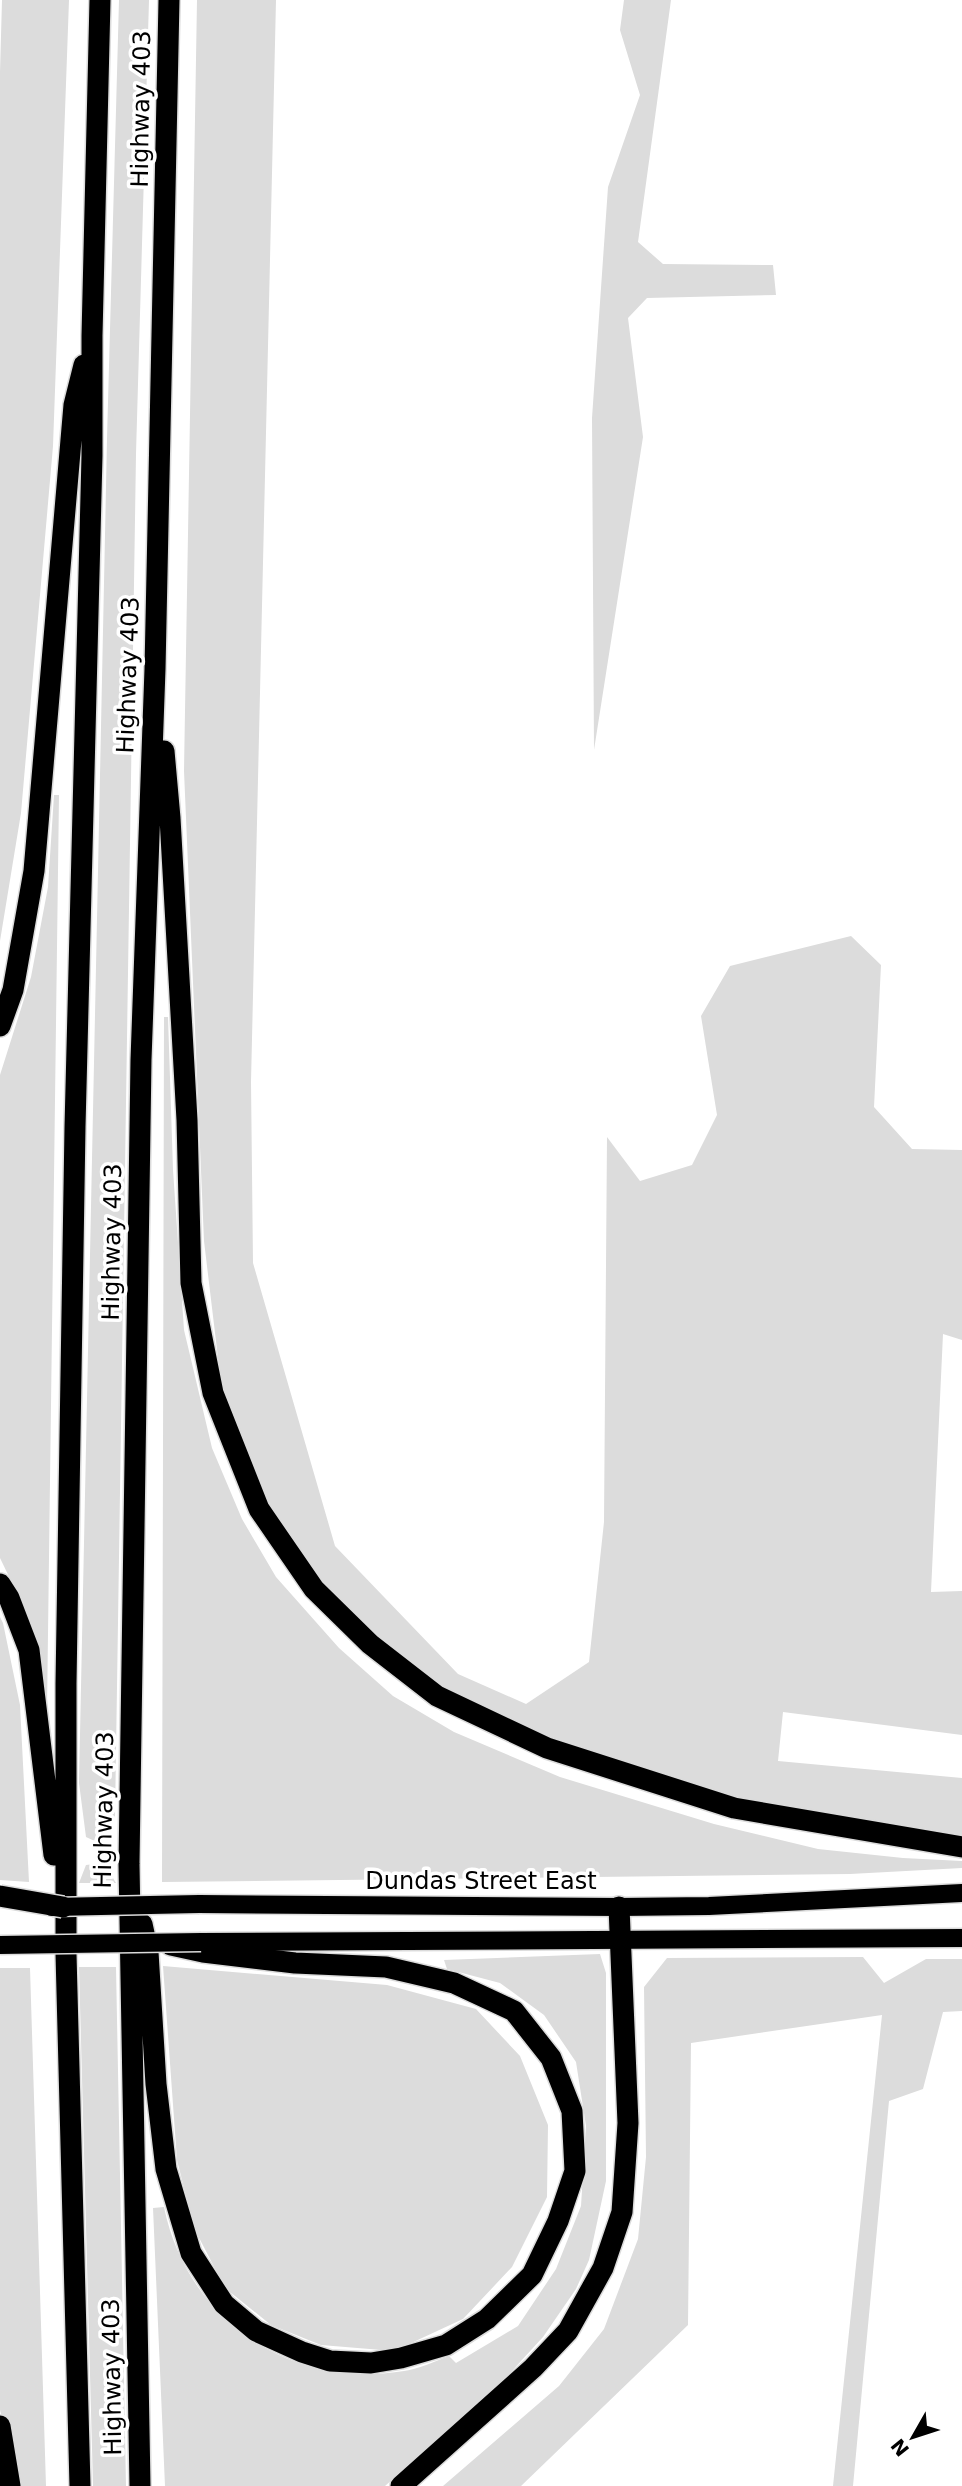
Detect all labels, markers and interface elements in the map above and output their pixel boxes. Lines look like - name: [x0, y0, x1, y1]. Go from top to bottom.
- street label: Highway 403: [126, 30, 156, 188]
- street label: Highway 403: [111, 596, 145, 754]
- street label: Highway 403: [97, 1163, 127, 1321]
- street label: Highway 403: [89, 1731, 119, 1889]
- street label: Dundas Street East: [365, 1867, 597, 1895]
- street label: Highway 403: [97, 2298, 127, 2456]
- north arrow: [878, 2402, 948, 2472]
- text: N: [886, 2435, 913, 2461]

